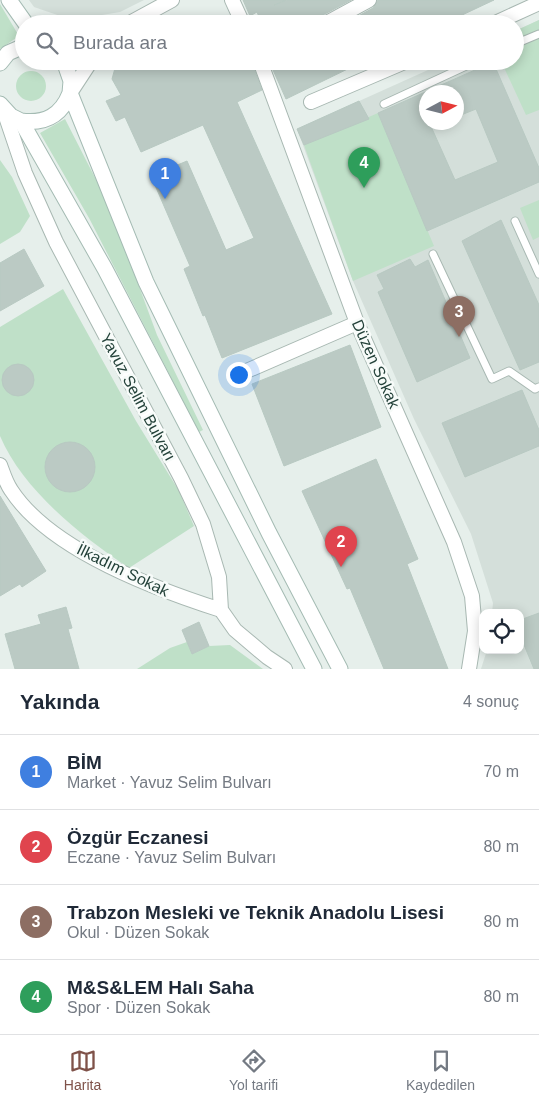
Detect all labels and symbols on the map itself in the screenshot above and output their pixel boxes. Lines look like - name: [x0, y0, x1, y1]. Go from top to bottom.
- north arrow: [419, 85, 464, 130]
- pin: 4: [348, 147, 380, 188]
- pin: 1: [149, 158, 181, 199]
- pin: 3: [443, 296, 475, 337]
- street label: Düzen Sokak: [349, 317, 404, 412]
- street label: Yavuz Selim Bulvarı: [97, 330, 179, 464]
- your location: [226, 362, 252, 388]
- pin: 2: [325, 526, 357, 567]
- street label: İlkadım Sokak: [74, 539, 173, 600]

